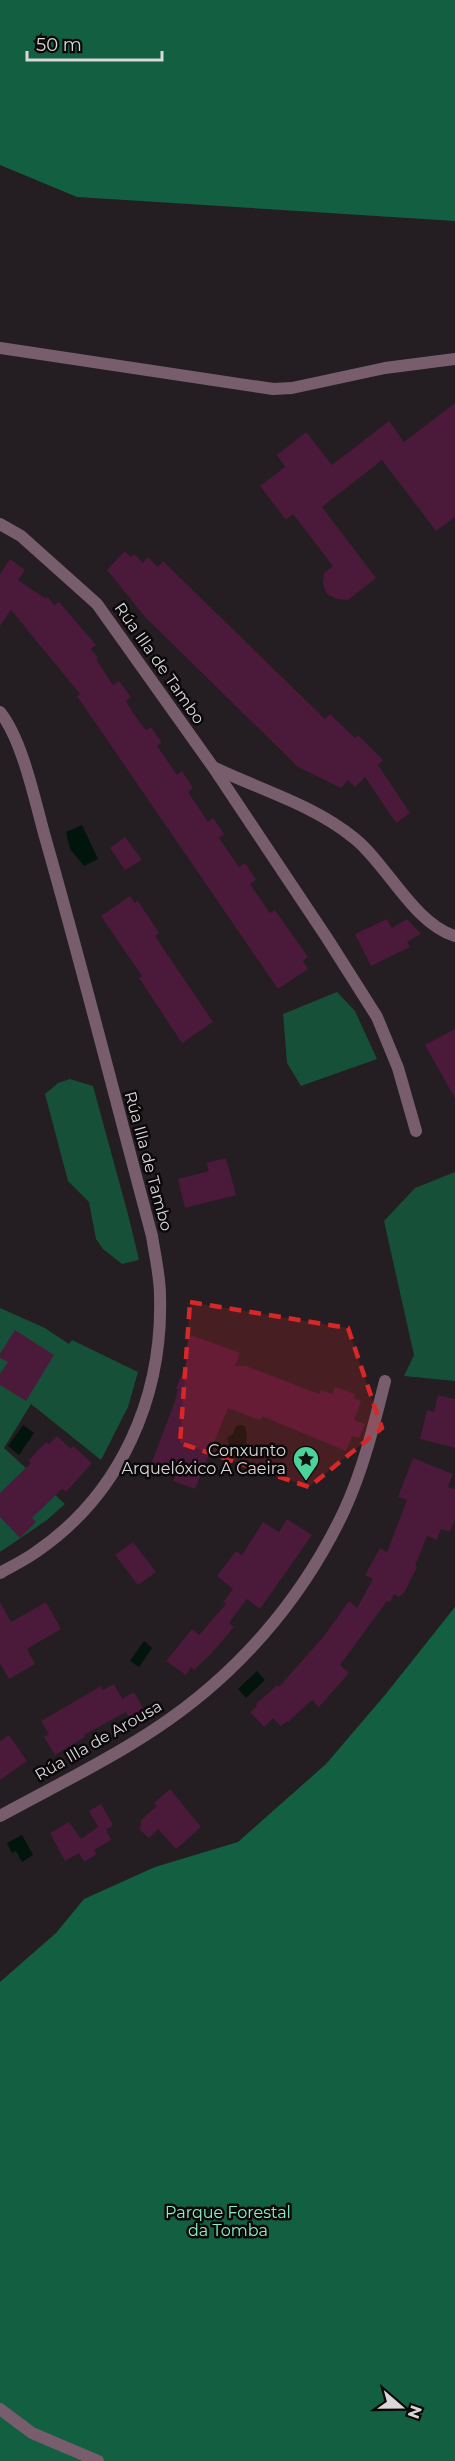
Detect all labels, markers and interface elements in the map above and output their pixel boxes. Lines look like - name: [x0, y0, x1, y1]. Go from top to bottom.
- scale bar: [27, 24, 162, 62]
- text: 50 m: [36, 34, 82, 56]
- street label: Rúa Illa de Tambo: [111, 599, 209, 728]
- street label: Rúa Illa de Tambo: [121, 1089, 176, 1233]
- place label: Conxunto Arquelóxico A Caeira: [122, 1441, 286, 1478]
- place icon: Conxunto Arquelóxico A Caeira: [291, 1444, 321, 1482]
- street label: Rúa Illa de Arousa: [31, 1696, 165, 1785]
- park label: Parque Forestal da Tomba: [165, 2203, 291, 2240]
- north arrow: [371, 2377, 431, 2437]
- text: N: [403, 2403, 426, 2421]

